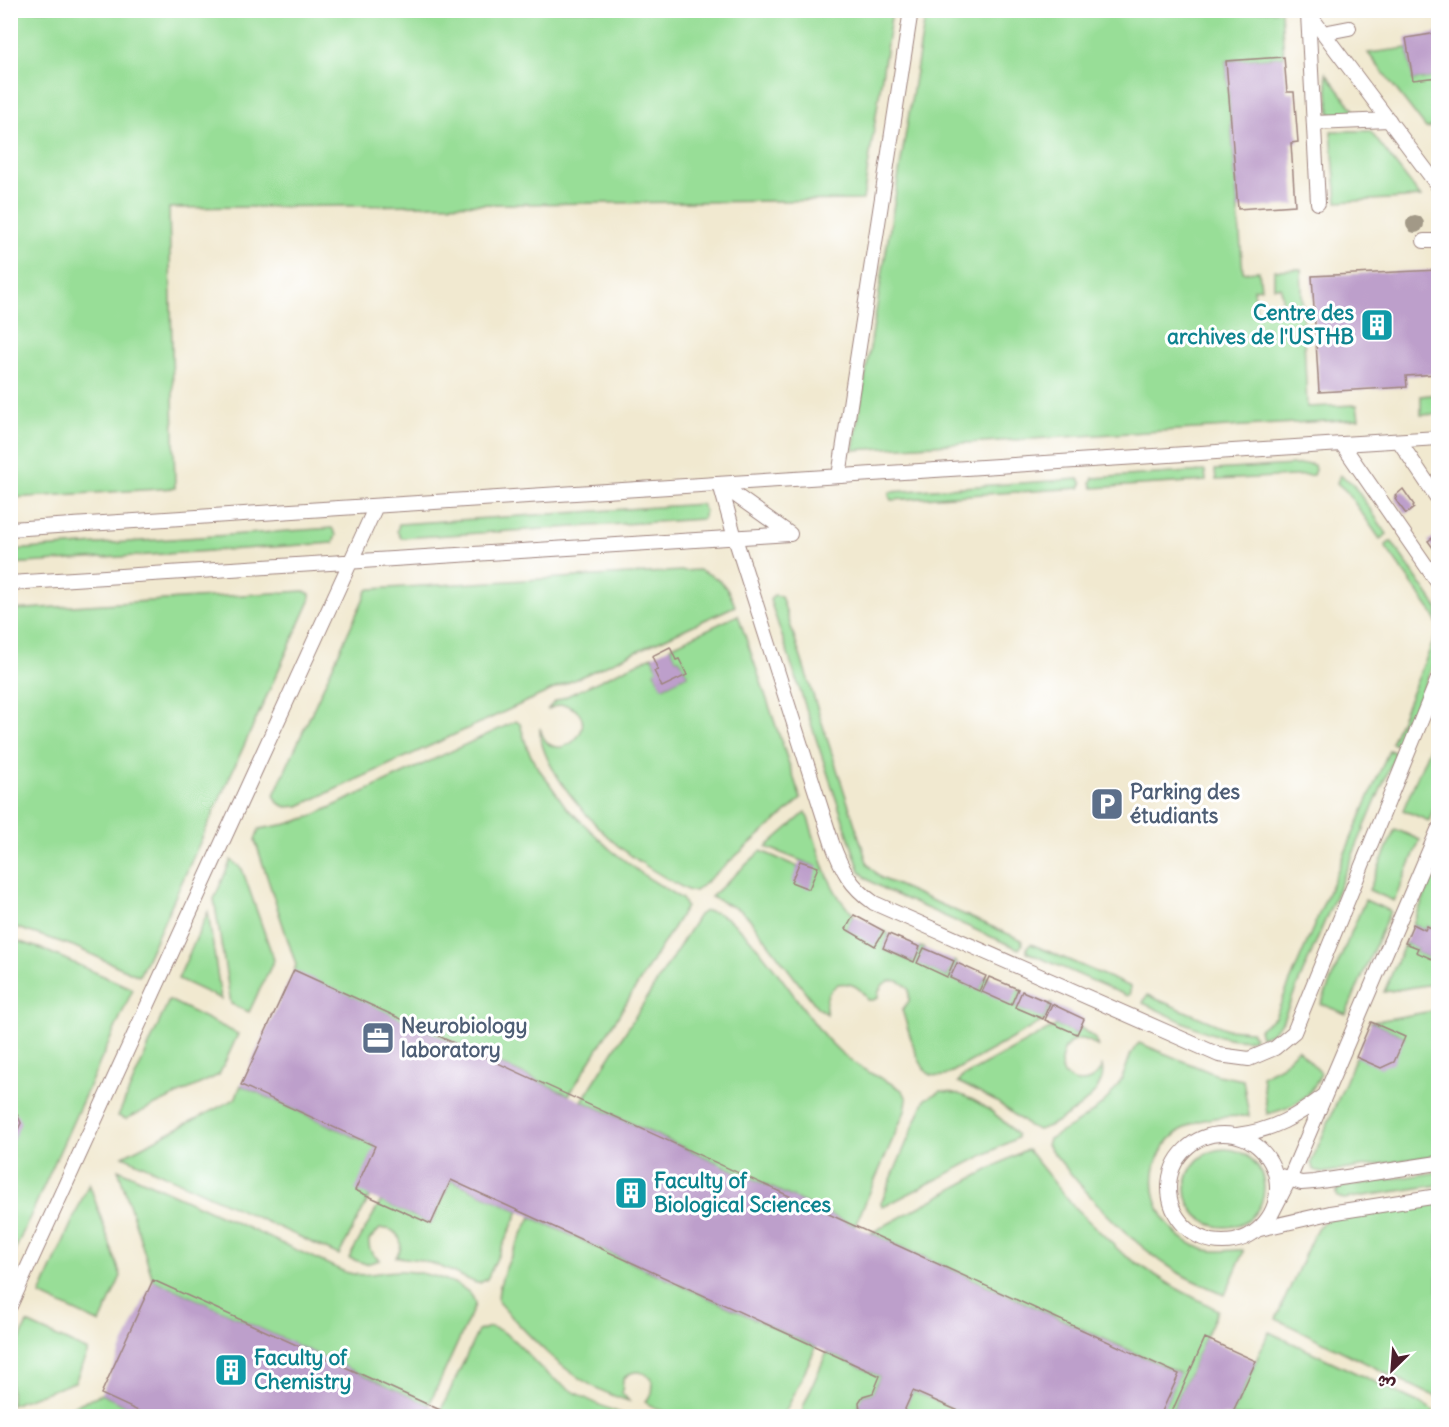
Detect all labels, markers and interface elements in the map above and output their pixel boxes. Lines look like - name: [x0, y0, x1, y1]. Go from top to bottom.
- place label: Centre des archives de l'USTHB: [1167, 299, 1354, 350]
- building icon: Centre des archives de l'USTHB: [1359, 307, 1395, 343]
- place label: Parking des étudiants: [1130, 778, 1241, 829]
- parking icon: Parking des étudiants: [1089, 786, 1125, 822]
- place label: Neurobiology laboratory: [401, 1012, 527, 1063]
- office icon: Neurobiology laboratory: [360, 1020, 396, 1056]
- place label: Faculty of Biological Sciences: [654, 1167, 832, 1218]
- building icon: Faculty of Biological Sciences: [613, 1175, 649, 1211]
- north arrow: [1362, 1340, 1422, 1400]
- place label: Faculty of Chemistry: [254, 1344, 352, 1395]
- building icon: Faculty of Chemistry: [213, 1352, 249, 1388]
- text: ش: [1373, 1371, 1398, 1396]

